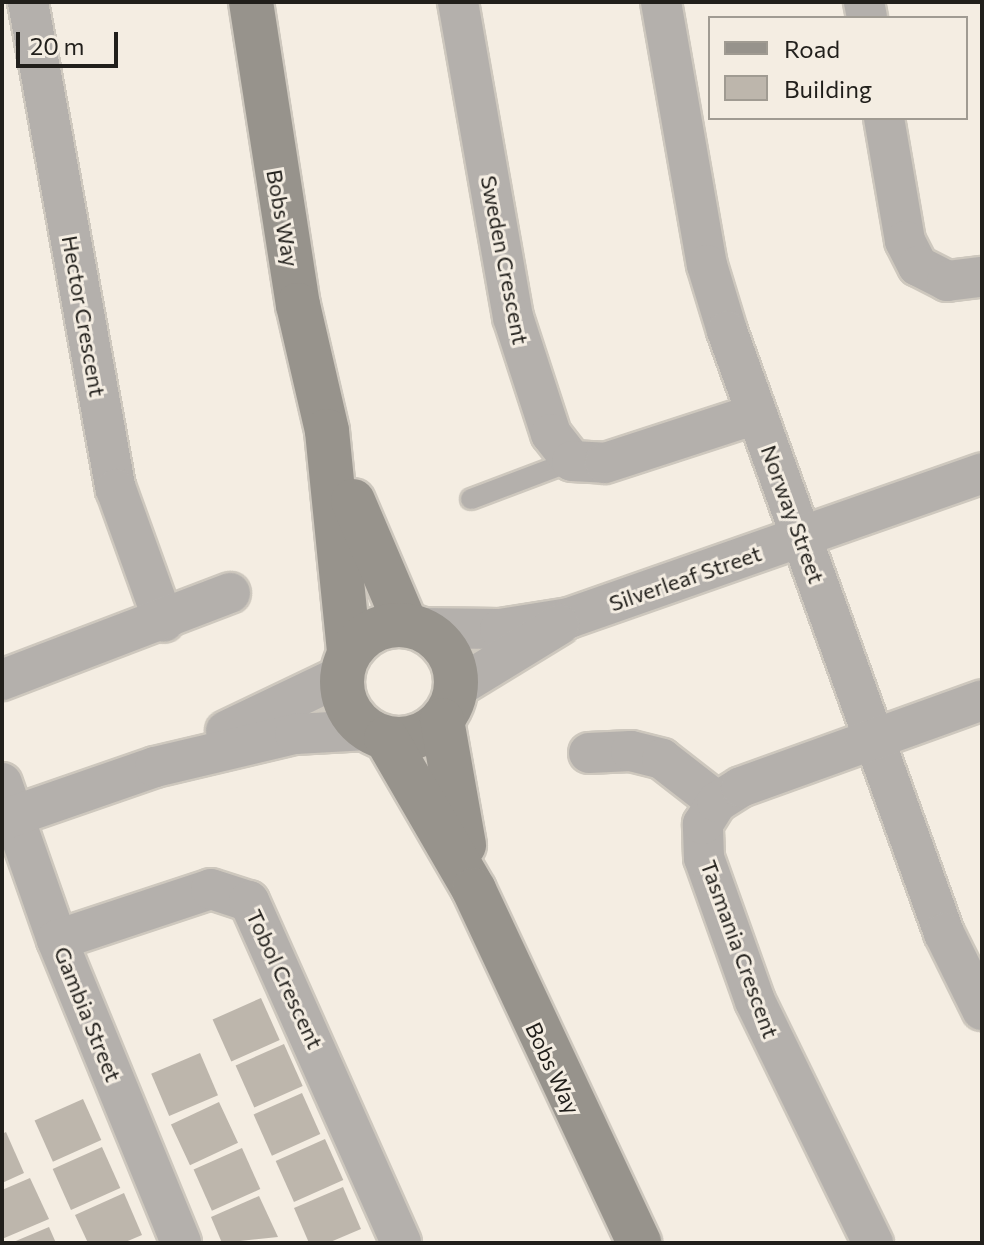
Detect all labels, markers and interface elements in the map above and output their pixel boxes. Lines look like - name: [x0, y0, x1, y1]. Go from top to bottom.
- scale bar: [20, 16, 122, 66]
- legend: [708, 16, 968, 120]
- text: 20 m: [30, 31, 84, 60]
- text: Road: [784, 34, 840, 63]
- text: Building: [784, 74, 872, 103]
- street label: Bobs Way: [261, 167, 305, 269]
- street label: Sweden Crescent: [476, 173, 534, 347]
- street label: Hector Crescent: [57, 233, 111, 399]
- street label: Norway Street: [756, 441, 830, 587]
- street label: Silverleaf Street: [605, 540, 765, 616]
- street label: Tasmania Crescent: [696, 856, 784, 1042]
- street label: Tobol Crescent: [241, 905, 329, 1053]
- street label: Gambia Street: [49, 943, 127, 1085]
- street label: Bobs Way: [520, 1018, 586, 1118]

